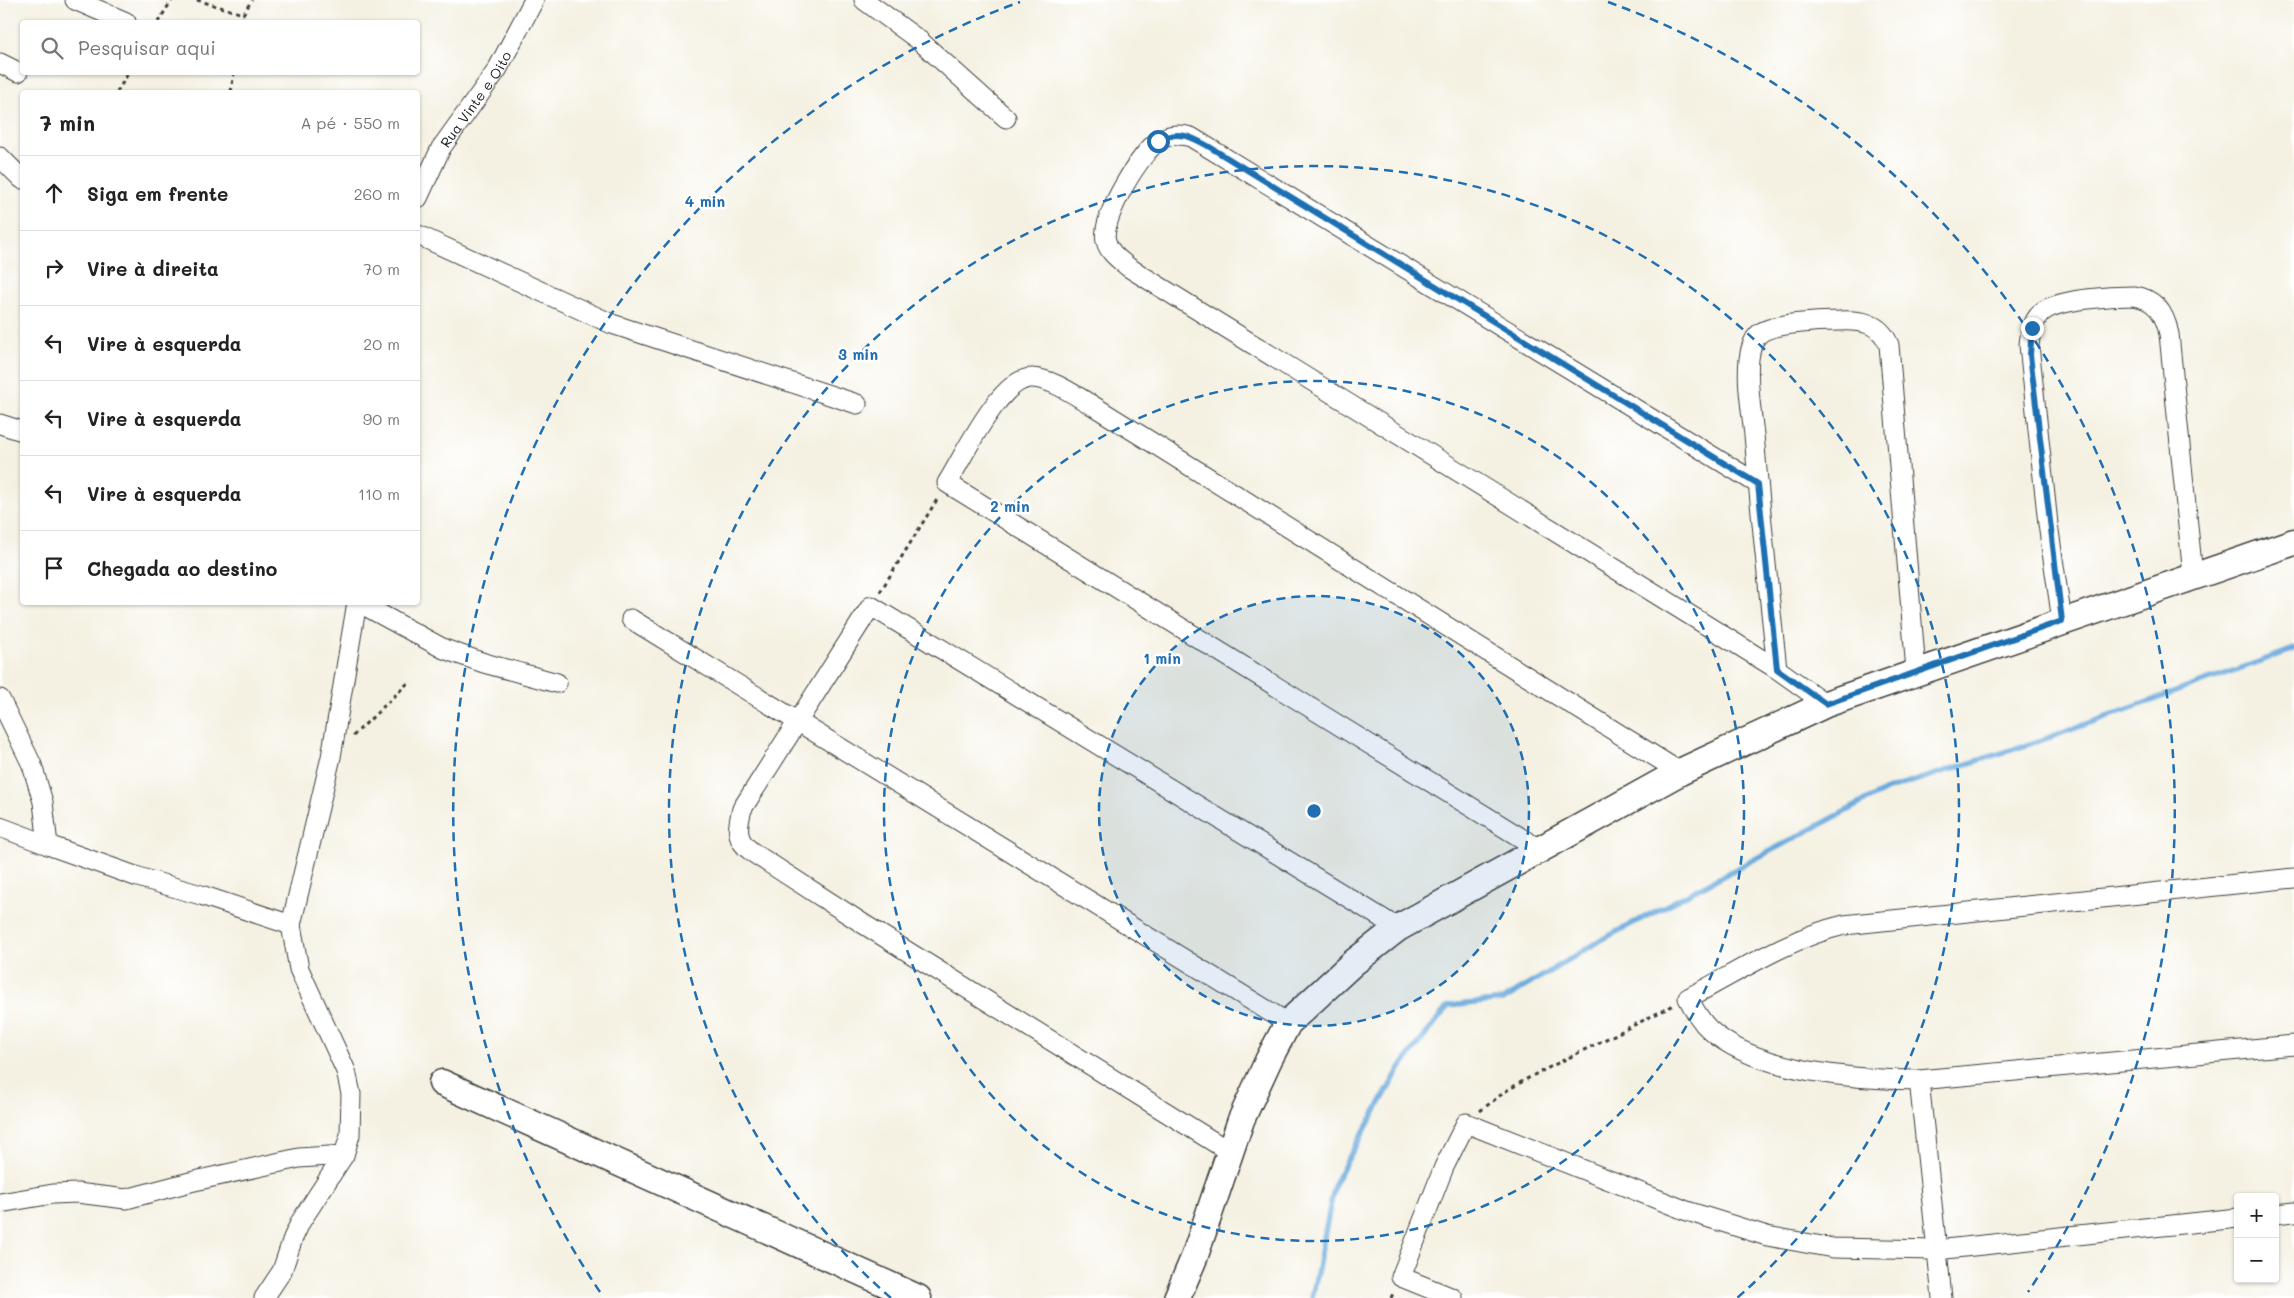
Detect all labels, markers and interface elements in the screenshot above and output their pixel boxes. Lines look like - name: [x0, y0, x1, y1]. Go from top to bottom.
- search box: [20, 20, 420, 75]
- icon: search: [38, 34, 66, 62]
- text: Pesquisar aqui: [78, 35, 216, 60]
- street label: Rua Vinte e Oito: [435, 47, 515, 151]
- text: 7 min: [40, 109, 95, 136]
- text: A pé · 550 m: [300, 112, 400, 133]
- route start: [1147, 130, 1170, 153]
- icon: ahead: [40, 179, 68, 207]
- text: Siga em frente: [87, 181, 228, 206]
- text: 260 m: [354, 183, 400, 204]
- text: 4 min: [685, 191, 725, 211]
- icon: right: [40, 254, 68, 282]
- text: Vire à direita: [87, 256, 219, 281]
- text: 70 m: [363, 258, 400, 279]
- route end: [2021, 317, 2044, 340]
- icon: left: [40, 329, 68, 357]
- text: Vire à esquerda: [87, 331, 242, 356]
- text: 20 m: [363, 333, 400, 354]
- text: 3 min: [838, 344, 878, 364]
- icon: left: [40, 404, 68, 432]
- text: Vire à esquerda: [87, 406, 242, 431]
- text: 90 m: [363, 408, 400, 429]
- icon: left: [40, 479, 68, 507]
- text: Vire à esquerda: [87, 481, 242, 506]
- text: 110 m: [358, 483, 400, 504]
- text: 2 min: [990, 496, 1030, 516]
- icon: arrive: [40, 554, 68, 582]
- text: Chegada ao destino: [87, 556, 277, 581]
- text: 1 min: [1143, 648, 1181, 668]
- centre of rings: [1305, 802, 1323, 820]
- map controls: [2234, 1193, 2279, 1283]
- button: +: [2234, 1193, 2279, 1238]
- button: −: [2234, 1238, 2279, 1283]

